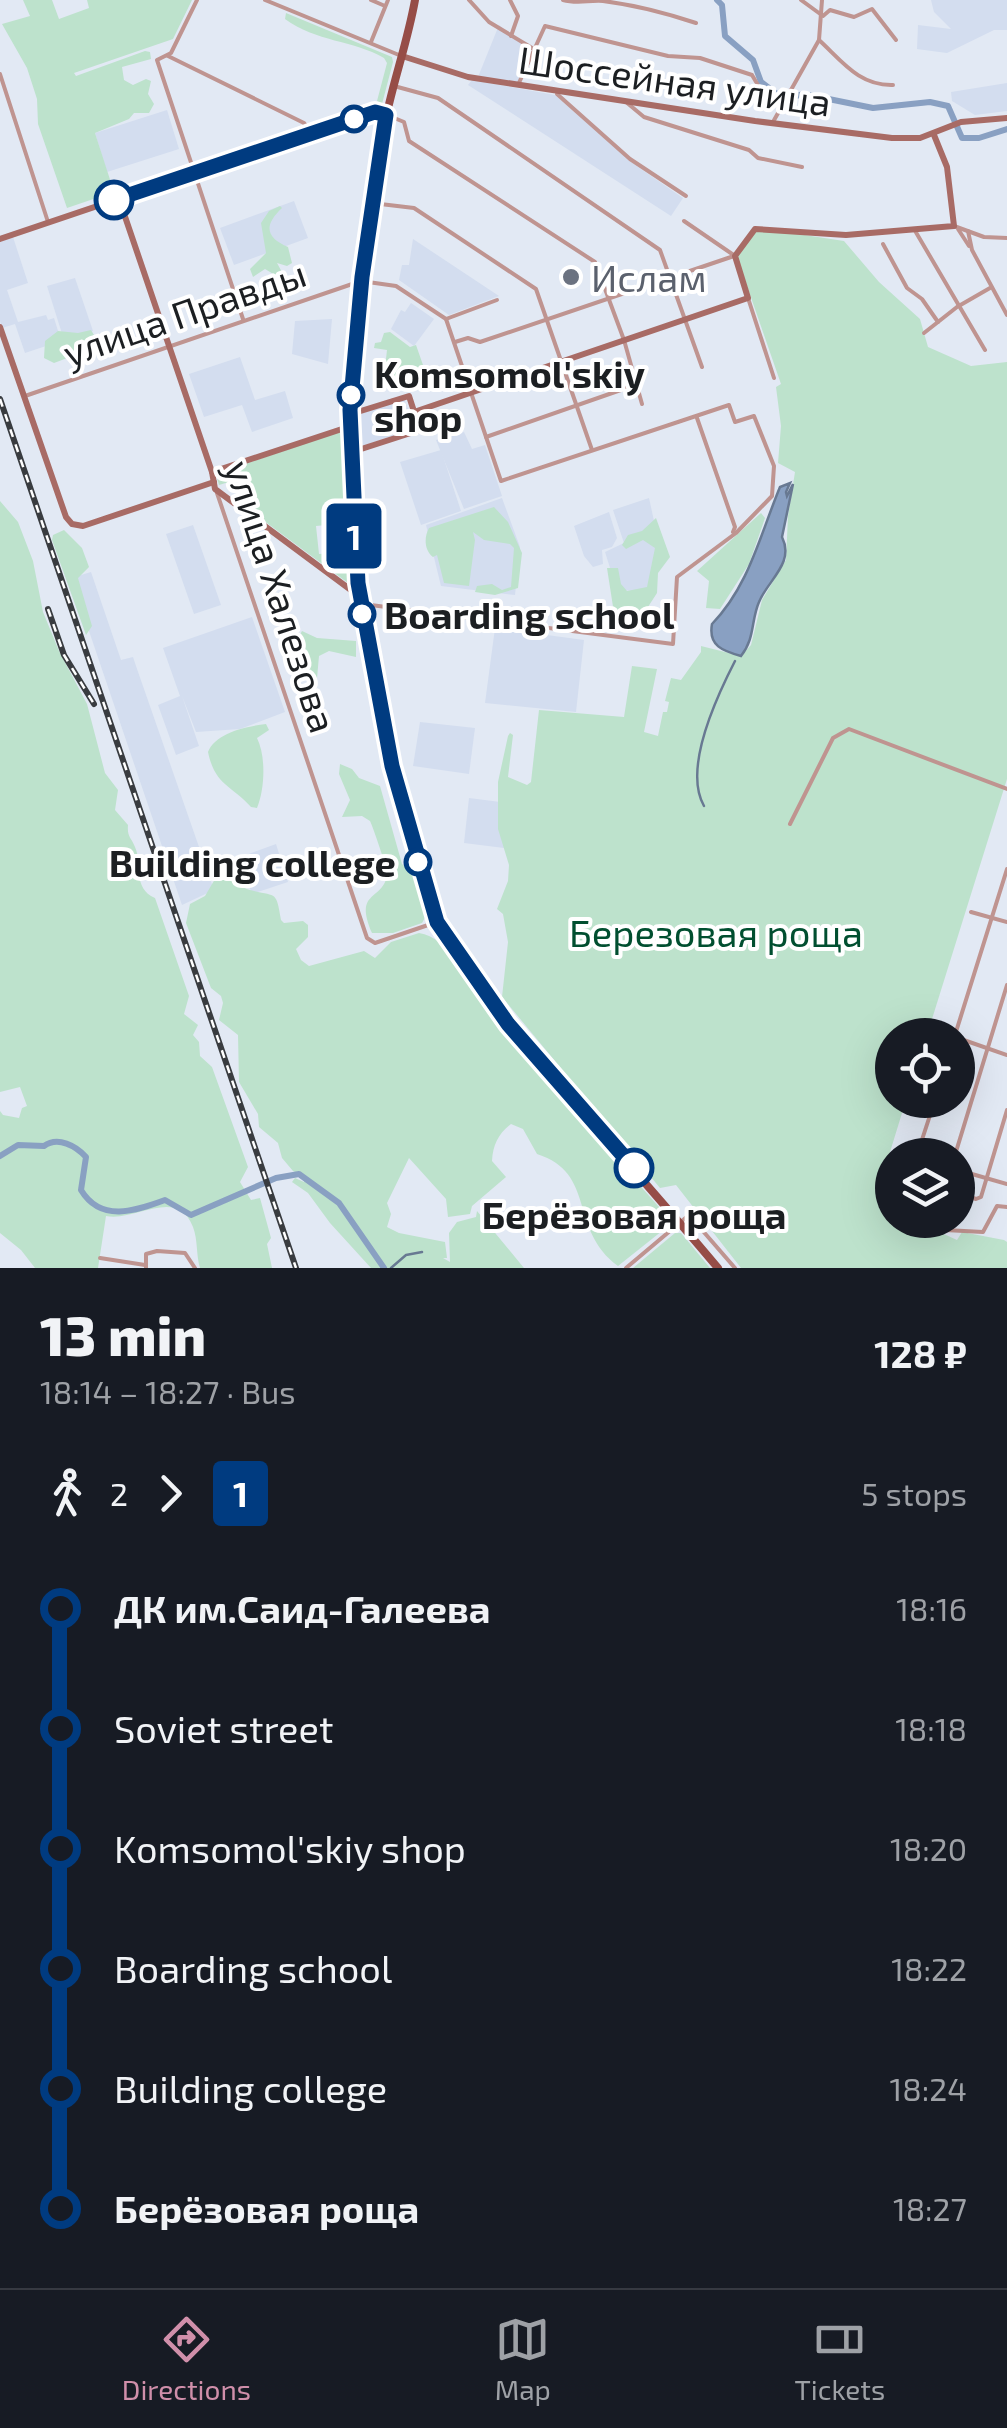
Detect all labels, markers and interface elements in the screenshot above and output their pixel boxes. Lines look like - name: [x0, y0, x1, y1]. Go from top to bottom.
- street label: Шоссейная улица: [516, 35, 834, 125]
- unlabelled marker: [341, 106, 367, 132]
- unlabelled marker: [95, 181, 133, 219]
- street label: улица Правды: [57, 249, 311, 375]
- place label: Ислам: [591, 254, 707, 300]
- marker: Ислам: [560, 266, 582, 288]
- place label: Komsomol'skiy shop: [374, 350, 646, 440]
- marker: Komsomol'skiy shop: [338, 382, 364, 408]
- street label: улица Халезова: [216, 454, 348, 738]
- line badge: 1: [322, 504, 386, 568]
- text: 1: [346, 515, 362, 557]
- place label: Boarding school: [384, 591, 675, 637]
- marker: Boarding school: [349, 601, 375, 627]
- place label: Building college: [109, 839, 396, 885]
- marker: Building college: [405, 849, 431, 875]
- park label: Березовая роща: [569, 909, 863, 955]
- map controls: [875, 1018, 975, 1238]
- button: locate: [875, 1018, 975, 1118]
- button: layers: [875, 1138, 975, 1238]
- marker: Берёзовая роща: [615, 1149, 653, 1187]
- place label: Берёзовая роща: [481, 1191, 787, 1237]
- text: 13 min: [40, 1301, 206, 1367]
- text: 128 ₽: [874, 1330, 967, 1376]
- text: 18:14 – 18:27 · Bus: [40, 1372, 296, 1410]
- icon: walk: [40, 1466, 95, 1521]
- icon: forward: [143, 1466, 198, 1521]
- text: 1: [233, 1472, 248, 1514]
- text: 2: [110, 1474, 128, 1512]
- text: 5 stops: [861, 1474, 967, 1512]
- text: ДК им.Саид-Галеева: [114, 1585, 491, 1631]
- text: 18:16: [896, 1589, 967, 1627]
- text: Soviet street: [114, 1705, 333, 1751]
- text: 18:18: [895, 1709, 967, 1747]
- text: Komsomol'skiy shop: [114, 1825, 466, 1871]
- text: 18:20: [890, 1829, 967, 1867]
- text: Boarding school: [114, 1945, 392, 1991]
- text: 18:22: [891, 1949, 967, 1987]
- text: Building college: [114, 2065, 387, 2111]
- text: 18:24: [890, 2069, 967, 2107]
- text: Берёзовая роща: [114, 2185, 419, 2231]
- text: 18:27: [893, 2189, 967, 2227]
- tab: Directions: [122, 2312, 251, 2406]
- tab: Map: [495, 2312, 551, 2406]
- tab: Tickets: [794, 2312, 885, 2406]

